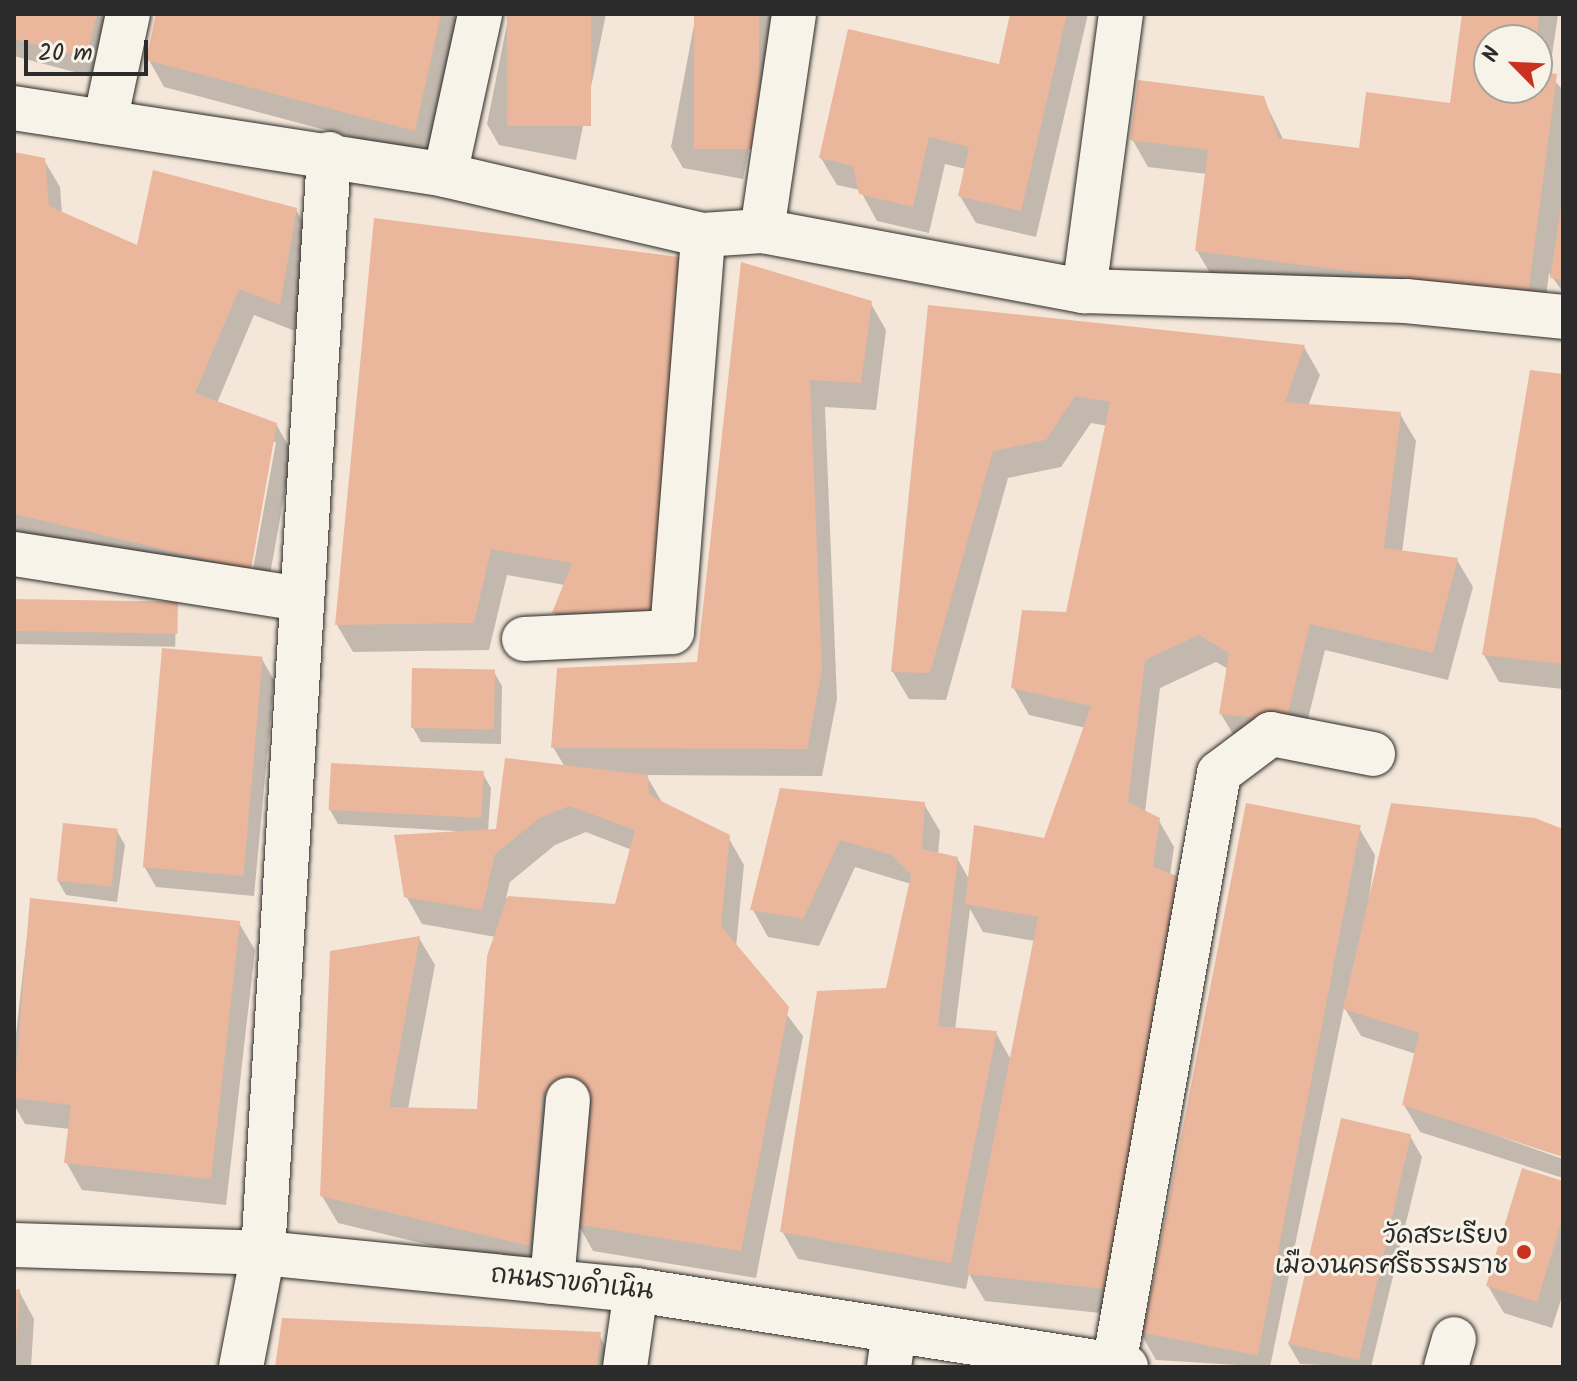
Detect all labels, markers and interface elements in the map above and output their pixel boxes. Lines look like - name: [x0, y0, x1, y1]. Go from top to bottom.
- scale bar: [28, 24, 152, 74]
- north arrow: [1473, 24, 1553, 104]
- text: 20 m: [38, 34, 93, 73]
- text: N: [1474, 41, 1511, 68]
- place label: วัดสระเรียง เมืองนครศรีธรรมราช: [1275, 1221, 1508, 1282]
- marker: วัดสระเรียง เมืองนครศรีธรรมราช: [1515, 1243, 1533, 1261]
- street label: ถนนราขดำเนิน: [489, 1260, 655, 1308]

